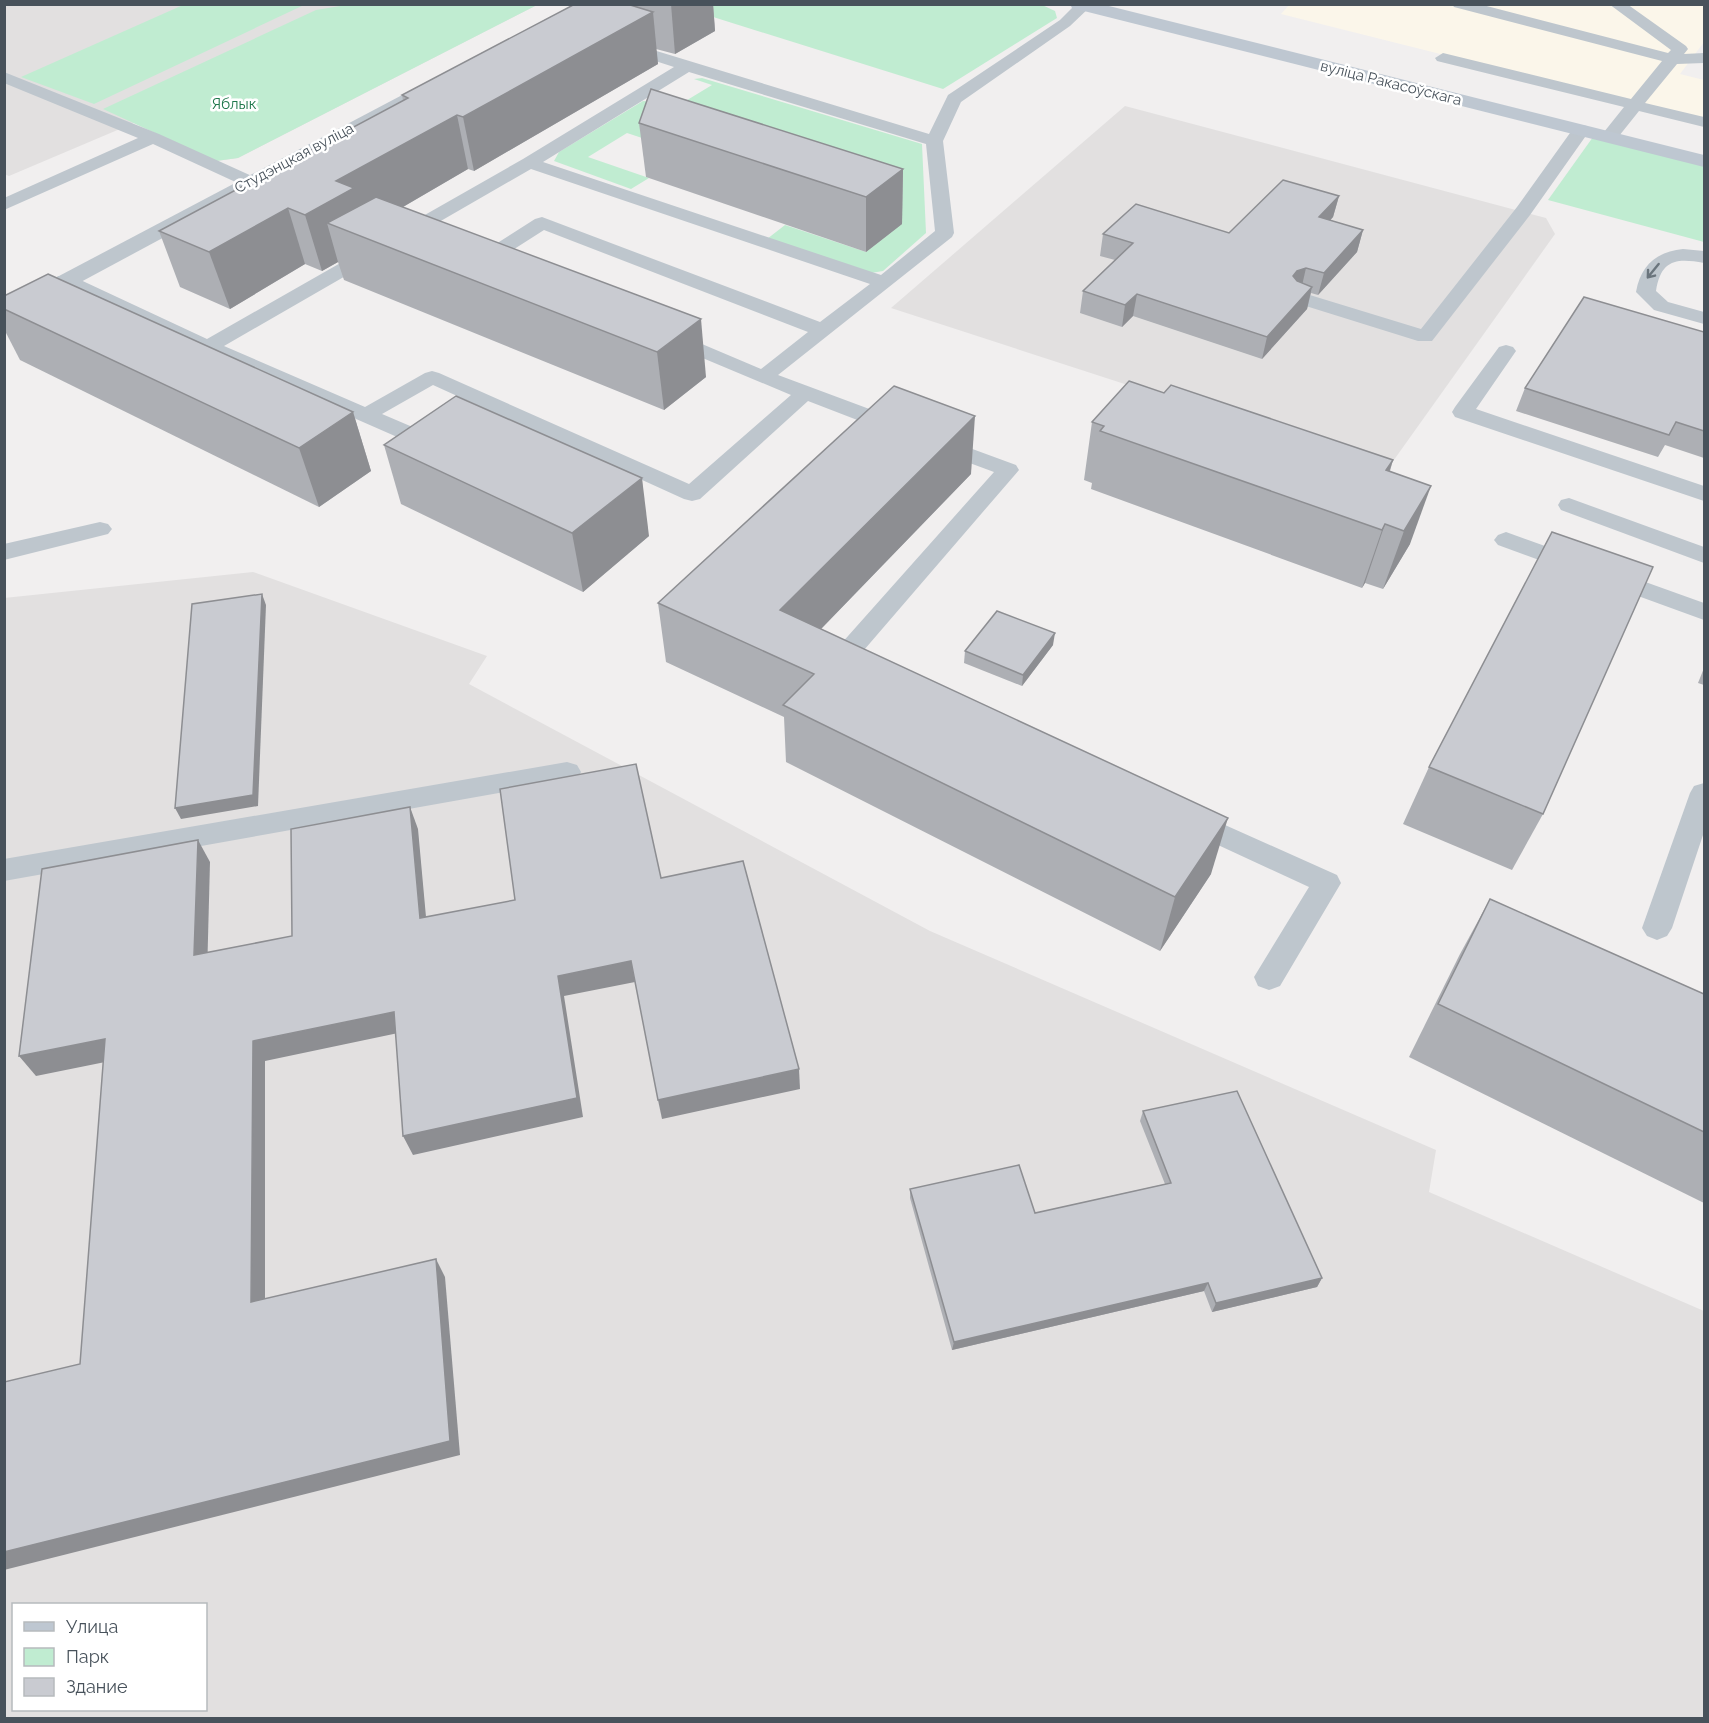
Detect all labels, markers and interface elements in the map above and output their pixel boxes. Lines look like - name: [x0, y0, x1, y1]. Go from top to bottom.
- street label: вуліца Ракасоўскага: [1318, 57, 1464, 109]
- park label: Яблык: [211, 95, 257, 113]
- street label: Студэнцкая вуліца: [231, 119, 357, 197]
- one-way arrow: [1647, 263, 1660, 279]
- legend: [12, 1603, 207, 1711]
- text: Улица: [66, 1616, 118, 1637]
- text: Парк: [66, 1646, 109, 1667]
- text: Здание: [66, 1676, 128, 1697]

